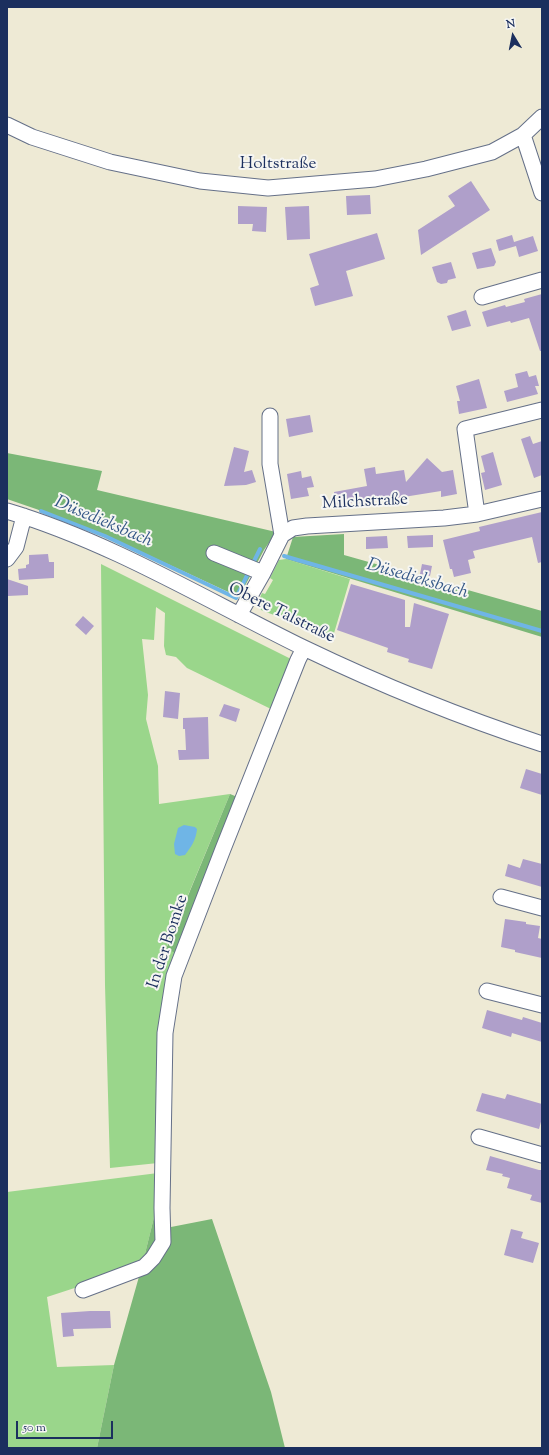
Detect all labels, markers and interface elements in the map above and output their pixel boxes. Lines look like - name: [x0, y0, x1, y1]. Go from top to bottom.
- north arrow: [493, 16, 533, 56]
- text: N: [505, 16, 517, 33]
- street label: Holtstraße: [240, 155, 316, 175]
- street label: Milchstraße: [321, 491, 409, 515]
- water label: Düsedieksbach: [51, 493, 155, 553]
- water label: Düsedieksbach: [364, 555, 470, 605]
- street label: Obere Talstraße: [224, 579, 338, 649]
- street label: In der Bomke: [144, 892, 194, 992]
- scale bar: [18, 1413, 115, 1439]
- text: 50 m: [23, 1419, 46, 1437]

